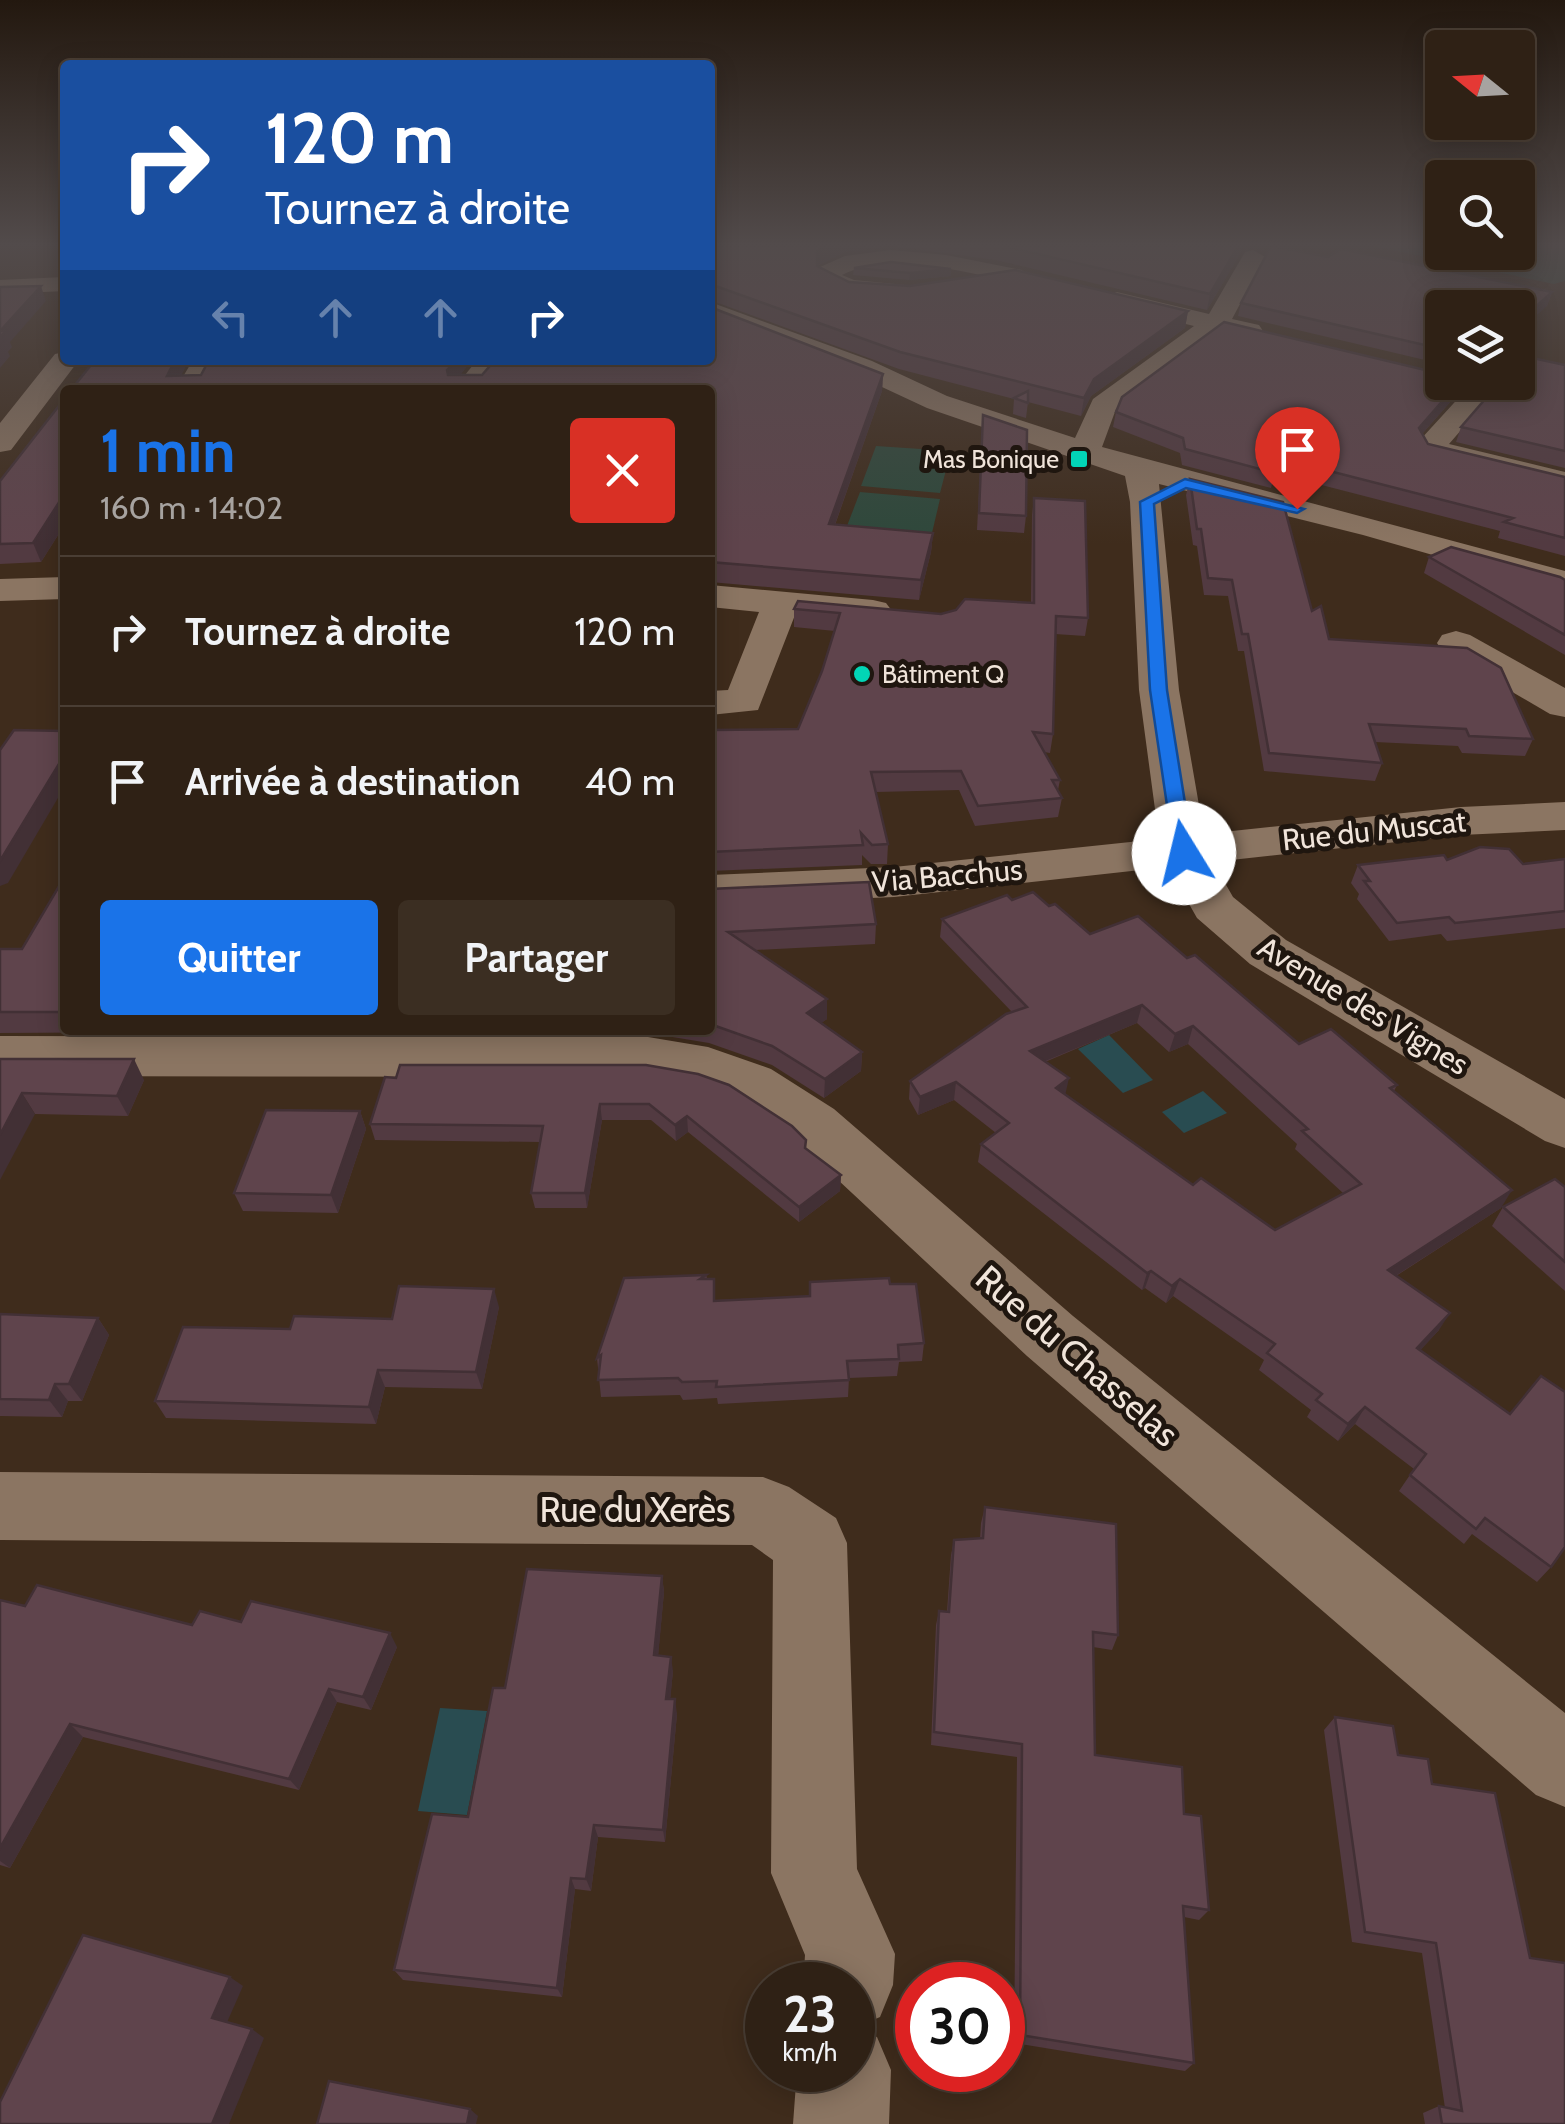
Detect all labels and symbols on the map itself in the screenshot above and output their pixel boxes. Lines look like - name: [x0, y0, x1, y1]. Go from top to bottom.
- north arrow: [1425, 30, 1535, 140]
- pin: [1255, 407, 1340, 510]
- place label: Mas Bonique: [923, 444, 1059, 474]
- marker: Mas Bonique: [1068, 448, 1090, 470]
- place label: Bâtiment Q: [882, 659, 1004, 689]
- marker: Bâtiment Q: [851, 663, 873, 685]
- position arrow: [1132, 801, 1236, 905]
- street label: Rue du Muscat: [1280, 802, 1468, 859]
- street label: Via Bacchus: [870, 850, 1024, 901]
- street label: Avenue des Vignes: [1251, 928, 1475, 1083]
- street label: Rue du Chasselas: [967, 1256, 1187, 1455]
- street label: Rue du Xerès: [540, 1488, 731, 1531]
- speed limit sign: 30: [895, 1962, 1025, 2092]

